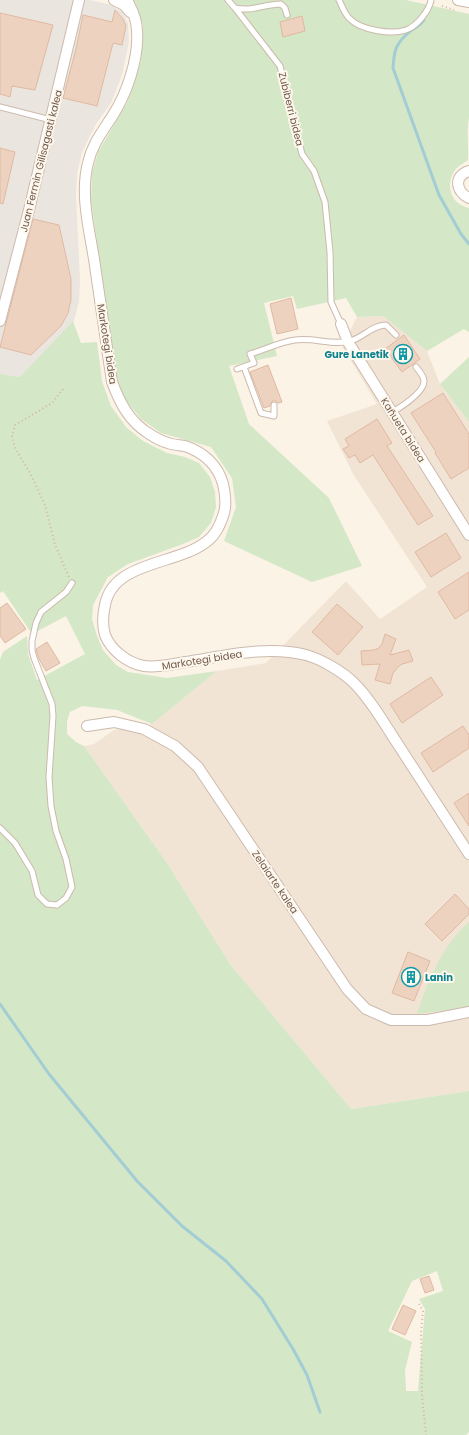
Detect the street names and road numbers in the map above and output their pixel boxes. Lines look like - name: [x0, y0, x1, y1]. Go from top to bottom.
- street label: Zubiberri bidea: [275, 71, 307, 147]
- street label: Juan Fermin Gilisagasti kalea: [16, 88, 66, 234]
- street label: Markotegi bidea: [93, 303, 121, 385]
- street label: Kañueta bidea: [377, 395, 429, 465]
- street label: Markotegi bidea: [161, 646, 243, 674]
- street label: Zelaiarte kalea: [248, 847, 302, 917]

